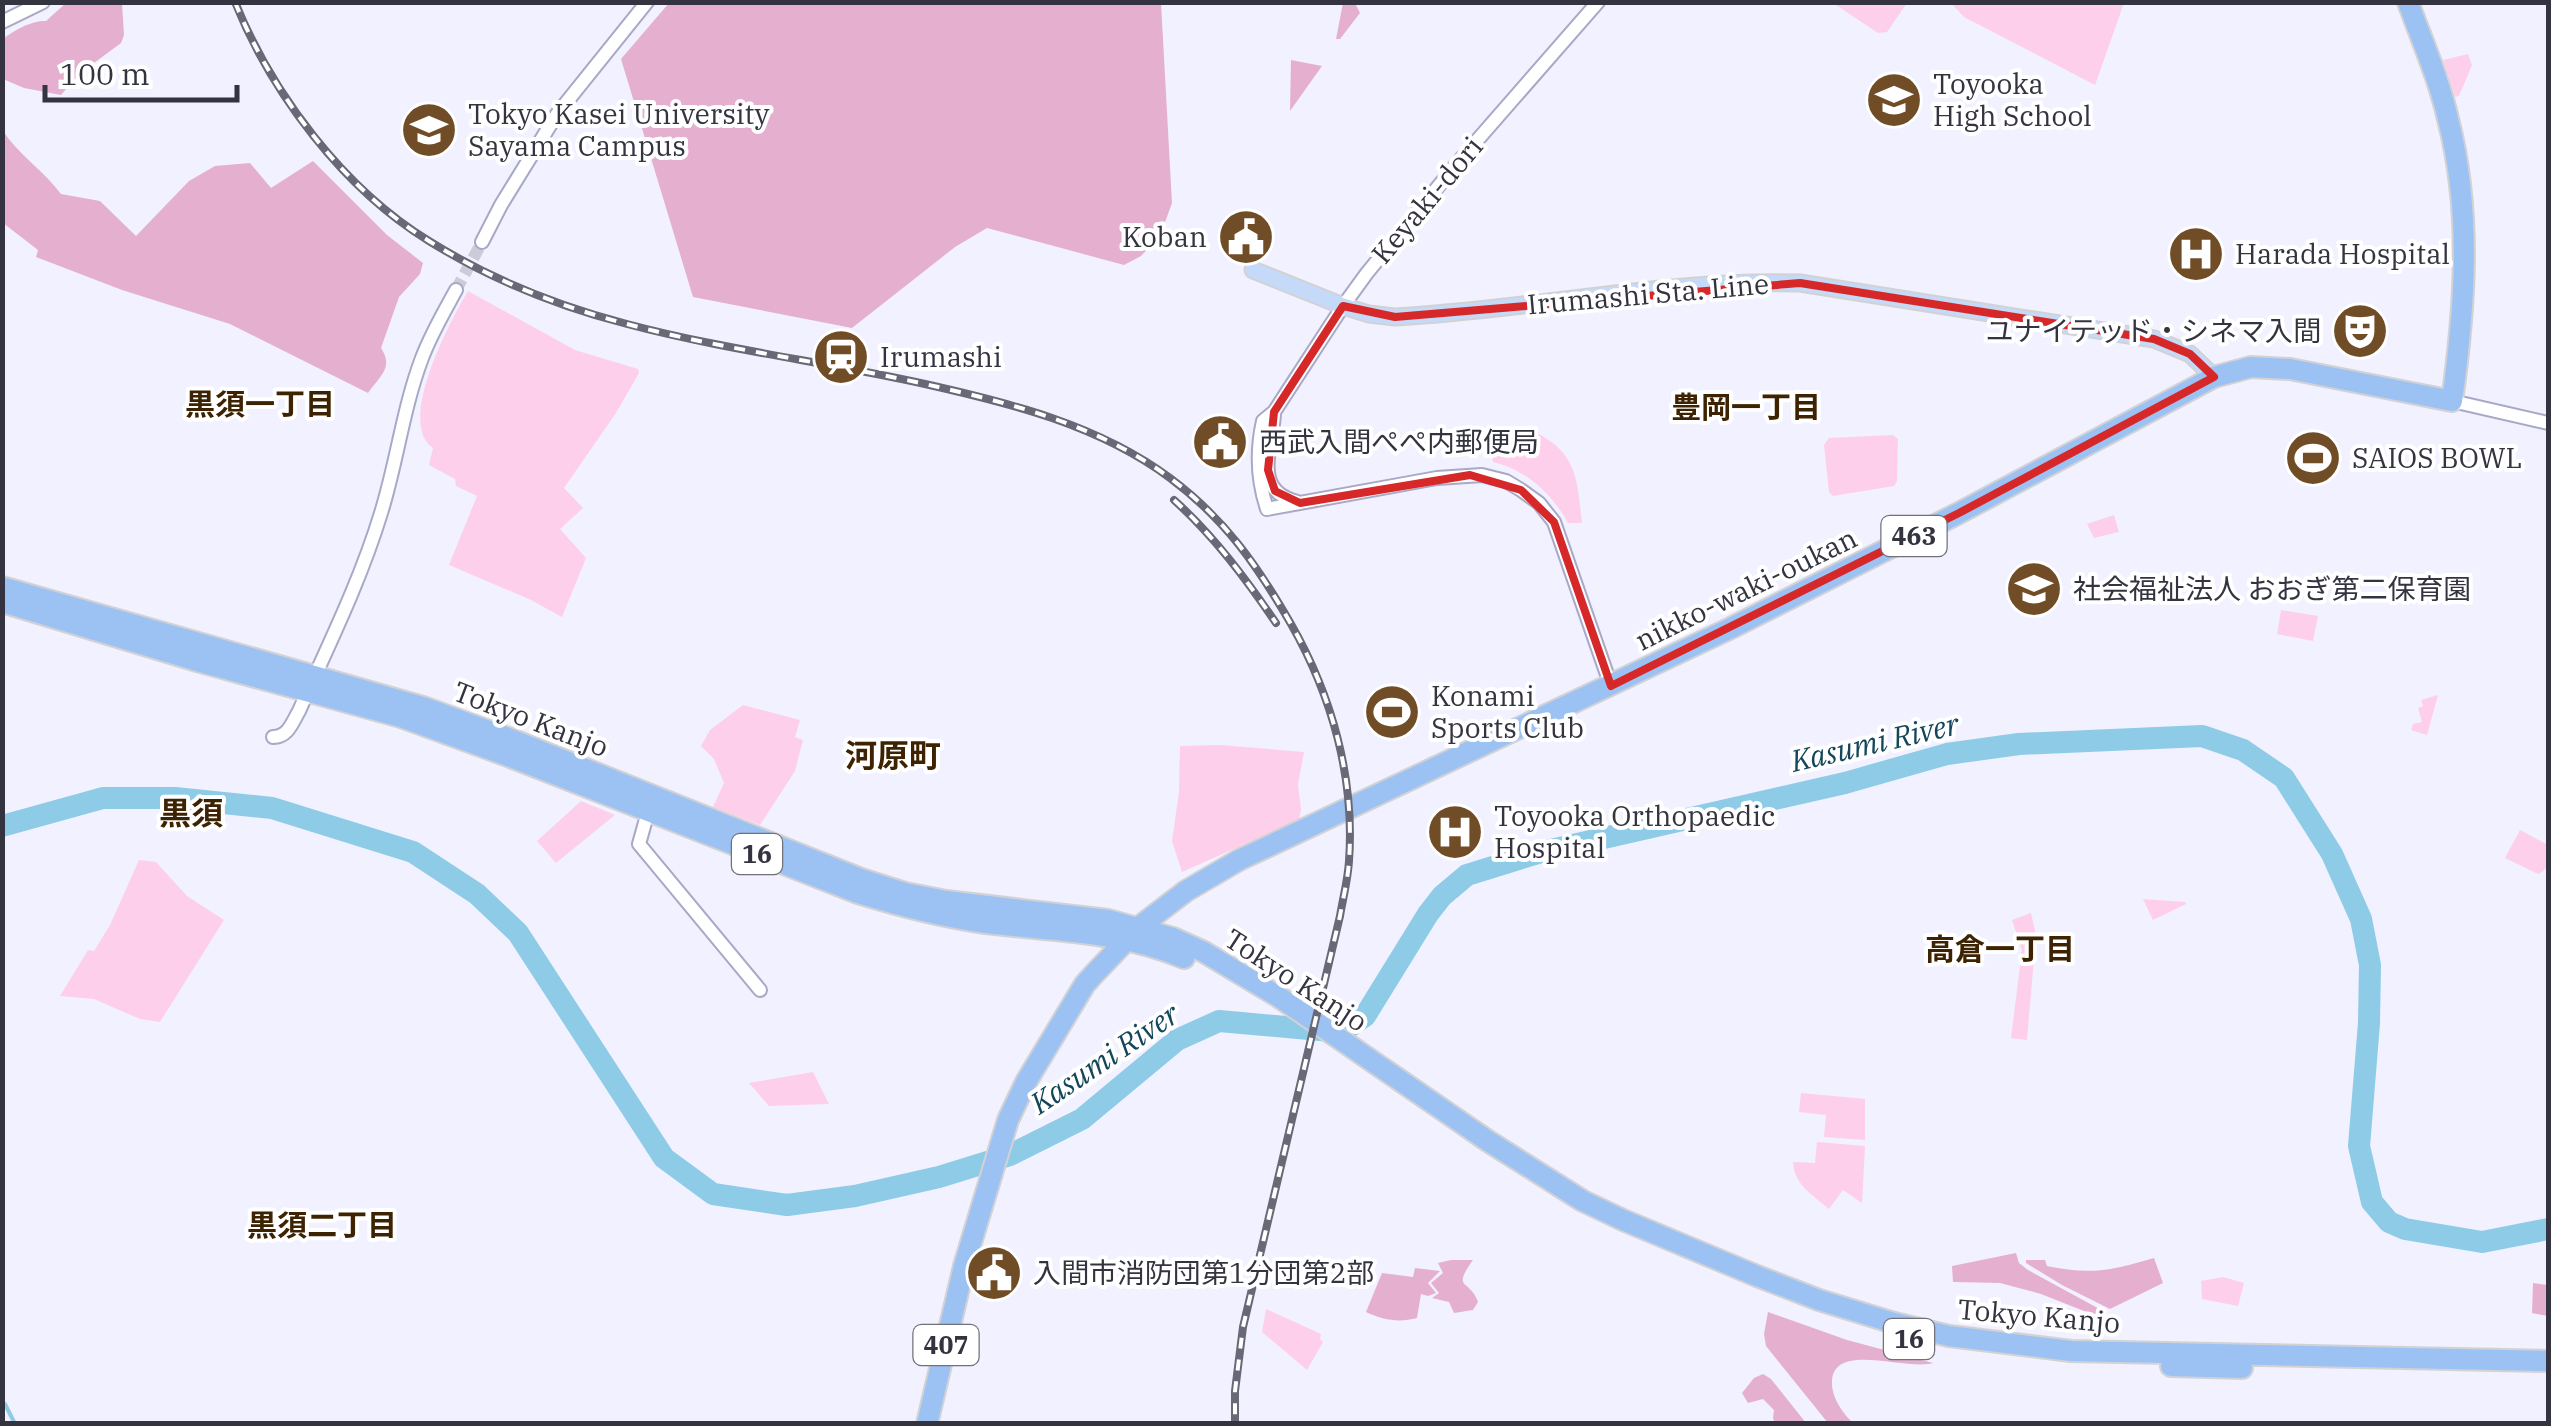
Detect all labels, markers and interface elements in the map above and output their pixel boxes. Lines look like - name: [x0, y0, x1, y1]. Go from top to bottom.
- scale bar: [45, 40, 238, 102]
- text: 100 m: [60, 54, 150, 93]
- place label: Toyooka High School: [1933, 65, 2092, 134]
- school or university icon: Toyooka High School: [1864, 70, 1924, 130]
- place label: Tokyo Kasei University Sayama Campus: [468, 95, 769, 164]
- school or university icon: Tokyo Kasei University Sayama Campus: [399, 100, 459, 160]
- street label: Keyaki-dori: [1363, 129, 1490, 271]
- public building icon: Koban: [1216, 207, 1276, 267]
- place label: Koban: [1122, 218, 1207, 255]
- hospital icon: Harada Hospital: [2166, 224, 2226, 284]
- place label: Harada Hospital: [2235, 235, 2450, 272]
- street label: Irumashi Sta. Line: [1526, 265, 1770, 322]
- theatre icon: ユナイテッド・シネマ入間: [2330, 301, 2390, 361]
- place label: ユナイテッド・シネマ入間: [1986, 312, 2321, 349]
- station icon: Irumashi: [811, 327, 871, 387]
- place label: Irumashi: [880, 338, 1002, 375]
- district label: 黒須一丁目: [185, 384, 335, 423]
- district label: 豊岡一丁目: [1671, 387, 1821, 426]
- public building icon: 西武入間ぺぺ内郵便局: [1190, 412, 1250, 472]
- place label: 西武入間ぺぺ内郵便局: [1259, 423, 1539, 460]
- sports icon: SAIOS BOWL: [2283, 428, 2343, 488]
- place label: SAIOS BOWL: [2352, 439, 2522, 476]
- road number: 463: [1882, 516, 1946, 556]
- street label: nikko-waki-oukan: [1629, 519, 1863, 658]
- school or university icon: 社会福祉法人 おおぎ第二保育園: [2004, 559, 2064, 619]
- place label: 社会福祉法人 おおぎ第二保育園: [2073, 570, 2472, 607]
- street label: Tokyo Kanjo: [448, 672, 614, 765]
- place label: Konami Sports Club: [1431, 677, 1584, 746]
- sports icon: Konami Sports Club: [1362, 682, 1422, 742]
- water label: Kasumi River: [1786, 703, 1963, 780]
- district label: 河原町: [845, 734, 941, 776]
- district label: 黒須: [159, 792, 223, 834]
- place label: Toyooka Orthopaedic Hospital: [1494, 797, 1776, 866]
- hospital icon: Toyooka Orthopaedic Hospital: [1425, 802, 1485, 862]
- road number: 16: [732, 834, 782, 874]
- street label: Tokyo Kanjo: [1218, 920, 1375, 1039]
- district label: 高倉一丁目: [1925, 929, 2075, 968]
- water label: Kasumi River: [1021, 993, 1187, 1122]
- district label: 黒須二丁目: [247, 1205, 397, 1244]
- public building icon: 入間市消防団第1分団第2部: [964, 1243, 1024, 1303]
- place label: 入間市消防団第1分団第2部: [1033, 1254, 1375, 1291]
- street label: Tokyo Kanjo: [1956, 1290, 2122, 1341]
- road number: 16: [1884, 1319, 1934, 1359]
- road number: 407: [914, 1325, 978, 1365]

